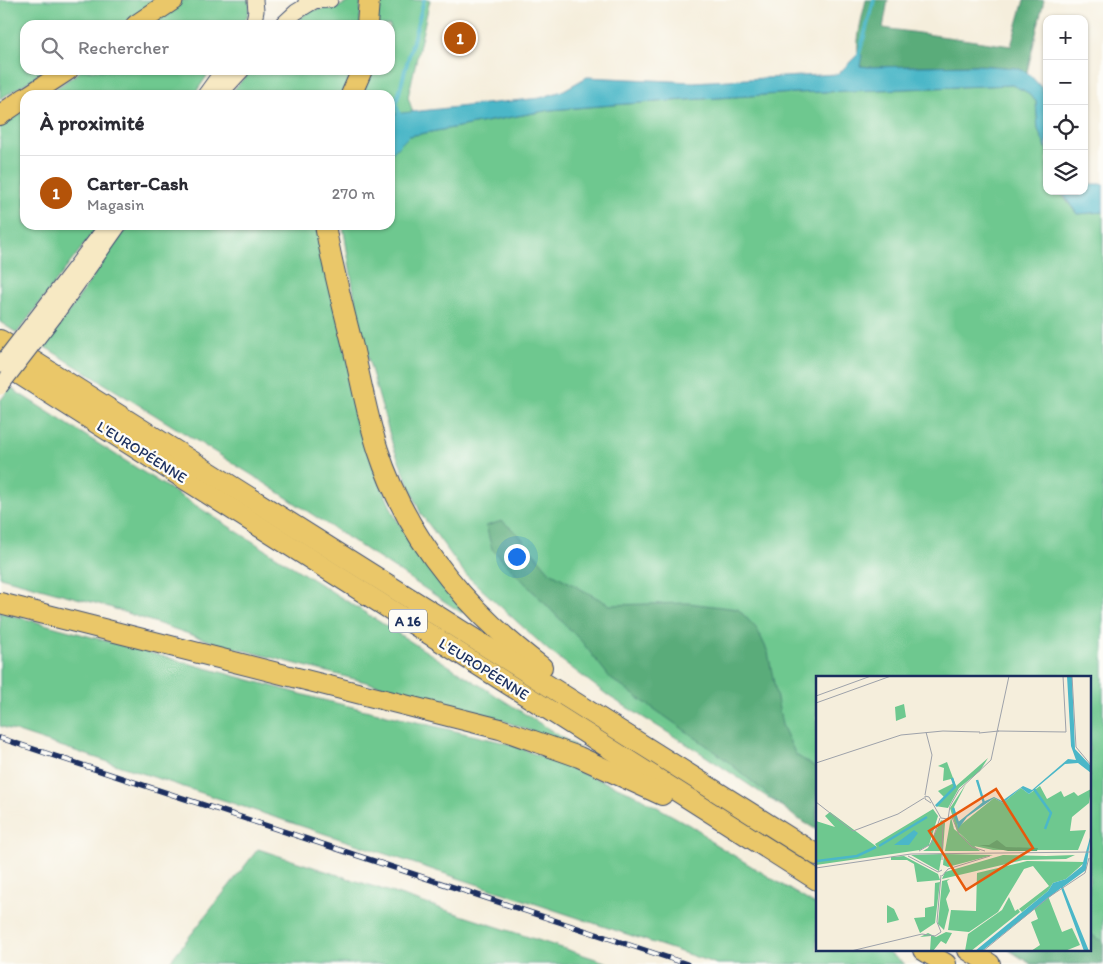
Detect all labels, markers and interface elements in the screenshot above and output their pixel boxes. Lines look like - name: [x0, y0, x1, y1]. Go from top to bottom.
- map controls: [1043, 15, 1088, 195]
- button: +: [1043, 15, 1088, 60]
- pin: 1: [444, 19, 476, 57]
- search box: [20, 20, 395, 75]
- icon: search: [38, 34, 66, 62]
- text: Rechercher: [78, 36, 169, 59]
- button: −: [1043, 60, 1088, 105]
- button: locate: [1043, 105, 1088, 150]
- text: À proximité: [40, 110, 145, 135]
- button: layers: [1043, 150, 1088, 195]
- text: Carter-Cash: [87, 172, 188, 195]
- text: 1: [52, 184, 60, 203]
- text: 270 m: [332, 184, 375, 203]
- text: Magasin: [87, 195, 144, 214]
- street label: L'EUROPÉENNE: [94, 417, 190, 487]
- your location: [504, 544, 530, 570]
- road number: A 16: [389, 610, 427, 632]
- street label: L'EUROPÉENNE: [436, 634, 532, 704]
- inset map: [816, 676, 1090, 952]

